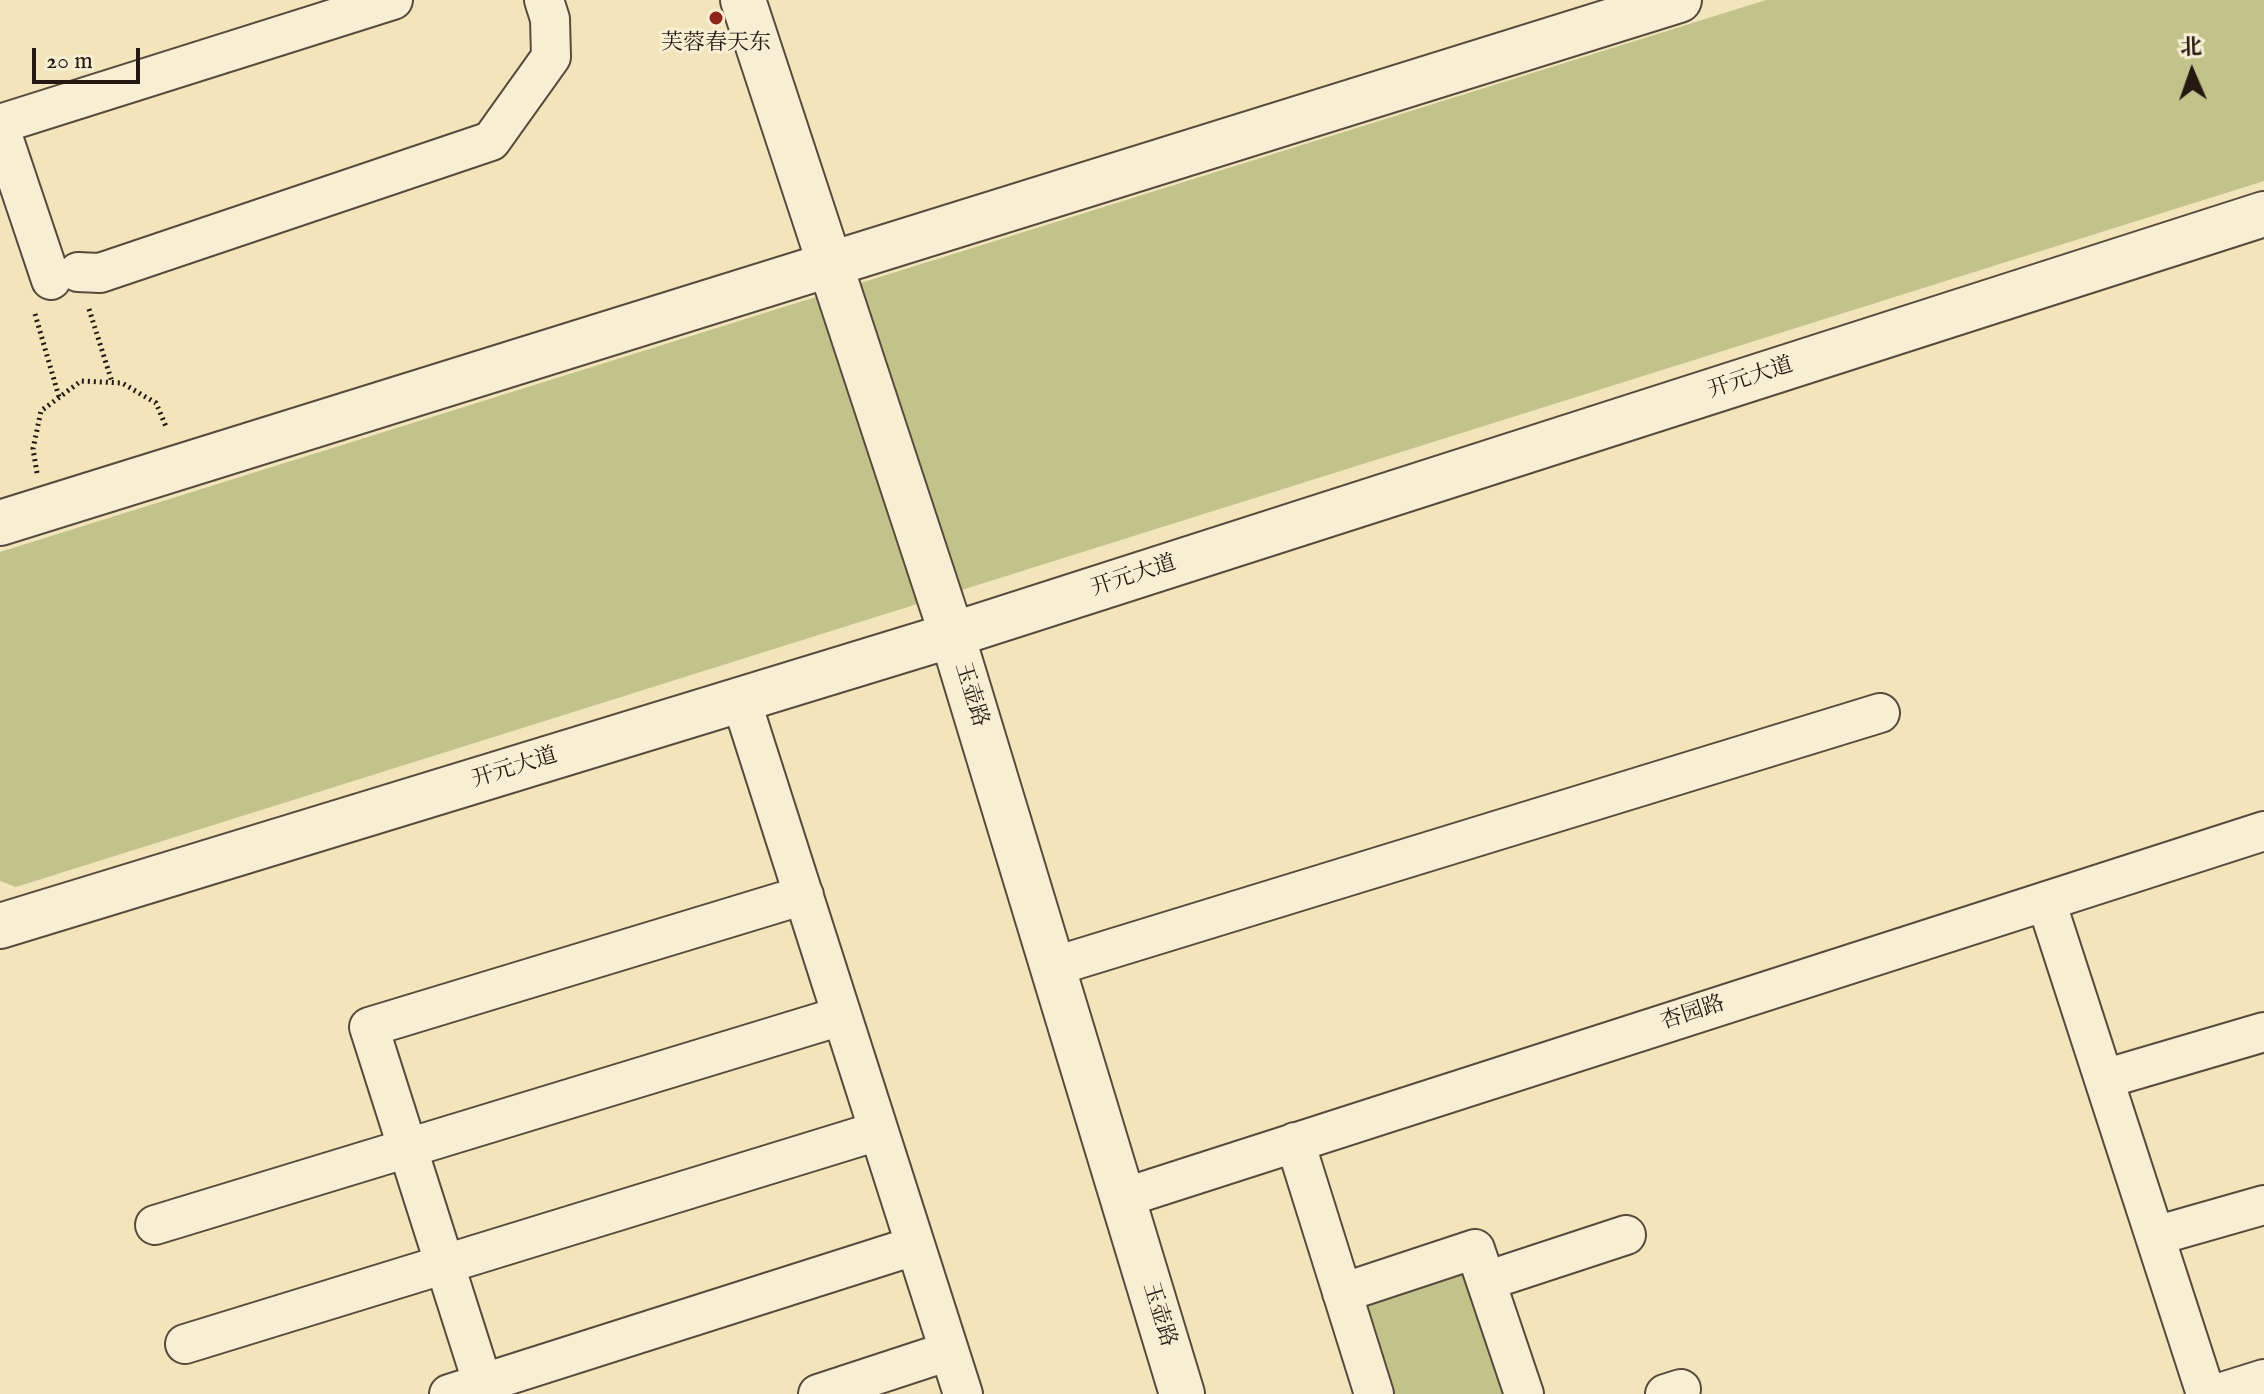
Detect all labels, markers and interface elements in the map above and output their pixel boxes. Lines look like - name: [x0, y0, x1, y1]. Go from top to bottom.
- marker: 芙蓉春天东: [707, 9, 725, 27]
- place label: 芙蓉春天东: [661, 31, 771, 57]
- scale bar: [36, 32, 144, 82]
- north arrow: [2152, 32, 2232, 112]
- text: 北: [2180, 34, 2203, 62]
- text: 20 m: [46, 46, 93, 77]
- street label: 开元大道: [1705, 353, 1797, 405]
- street label: 开元大道: [1088, 551, 1180, 603]
- street label: 玉壶路: [948, 660, 992, 730]
- street label: 开元大道: [469, 744, 561, 794]
- street label: 杏园路: [1658, 991, 1728, 1037]
- street label: 玉壶路: [1136, 1280, 1180, 1350]

